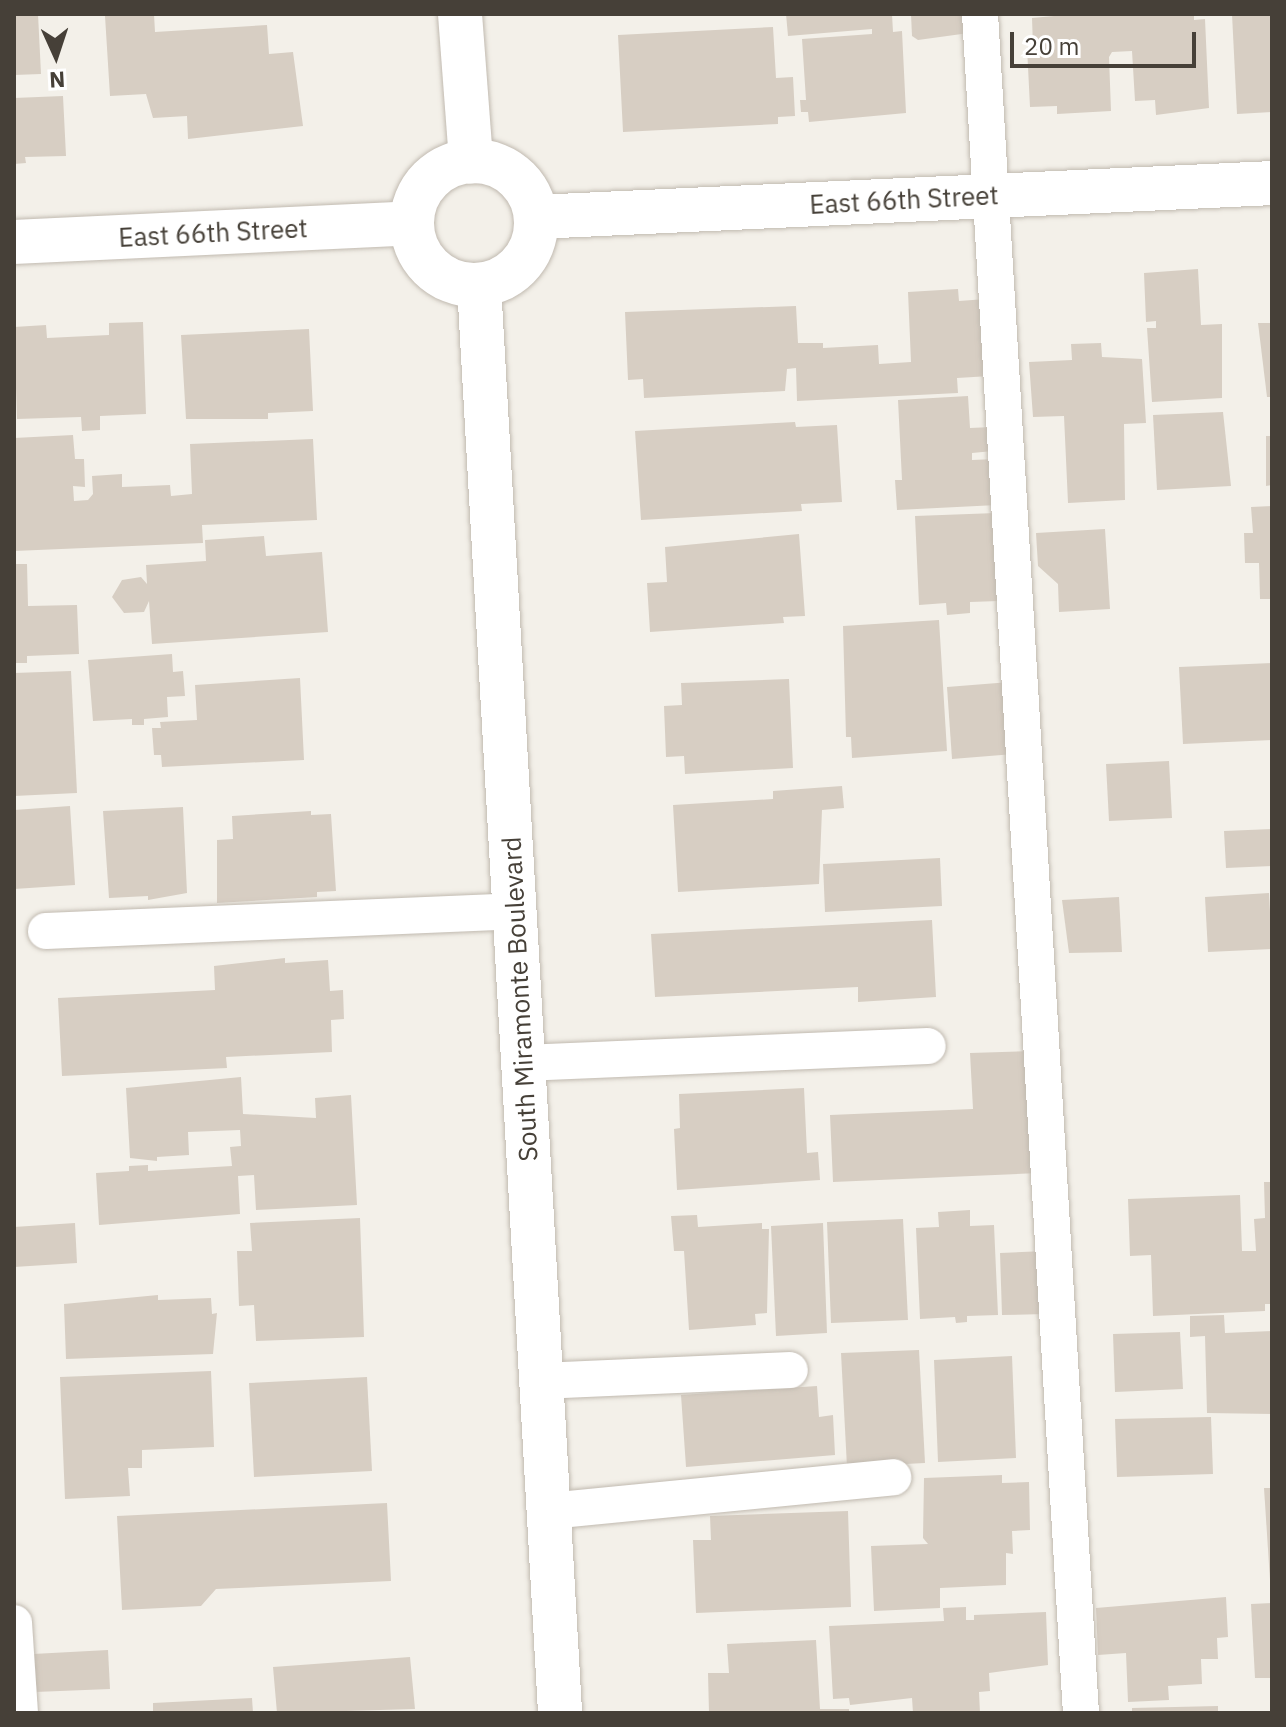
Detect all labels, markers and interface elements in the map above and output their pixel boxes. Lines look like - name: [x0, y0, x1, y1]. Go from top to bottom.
- north arrow: [16, 16, 96, 96]
- scale bar: [1014, 16, 1200, 66]
- text: 20 m: [1024, 30, 1079, 62]
- text: N: [49, 66, 66, 95]
- street label: East 66th Street: [809, 179, 999, 221]
- street label: East 66th Street: [118, 212, 308, 254]
- street label: South Miramonte Boulevard: [496, 836, 544, 1162]

